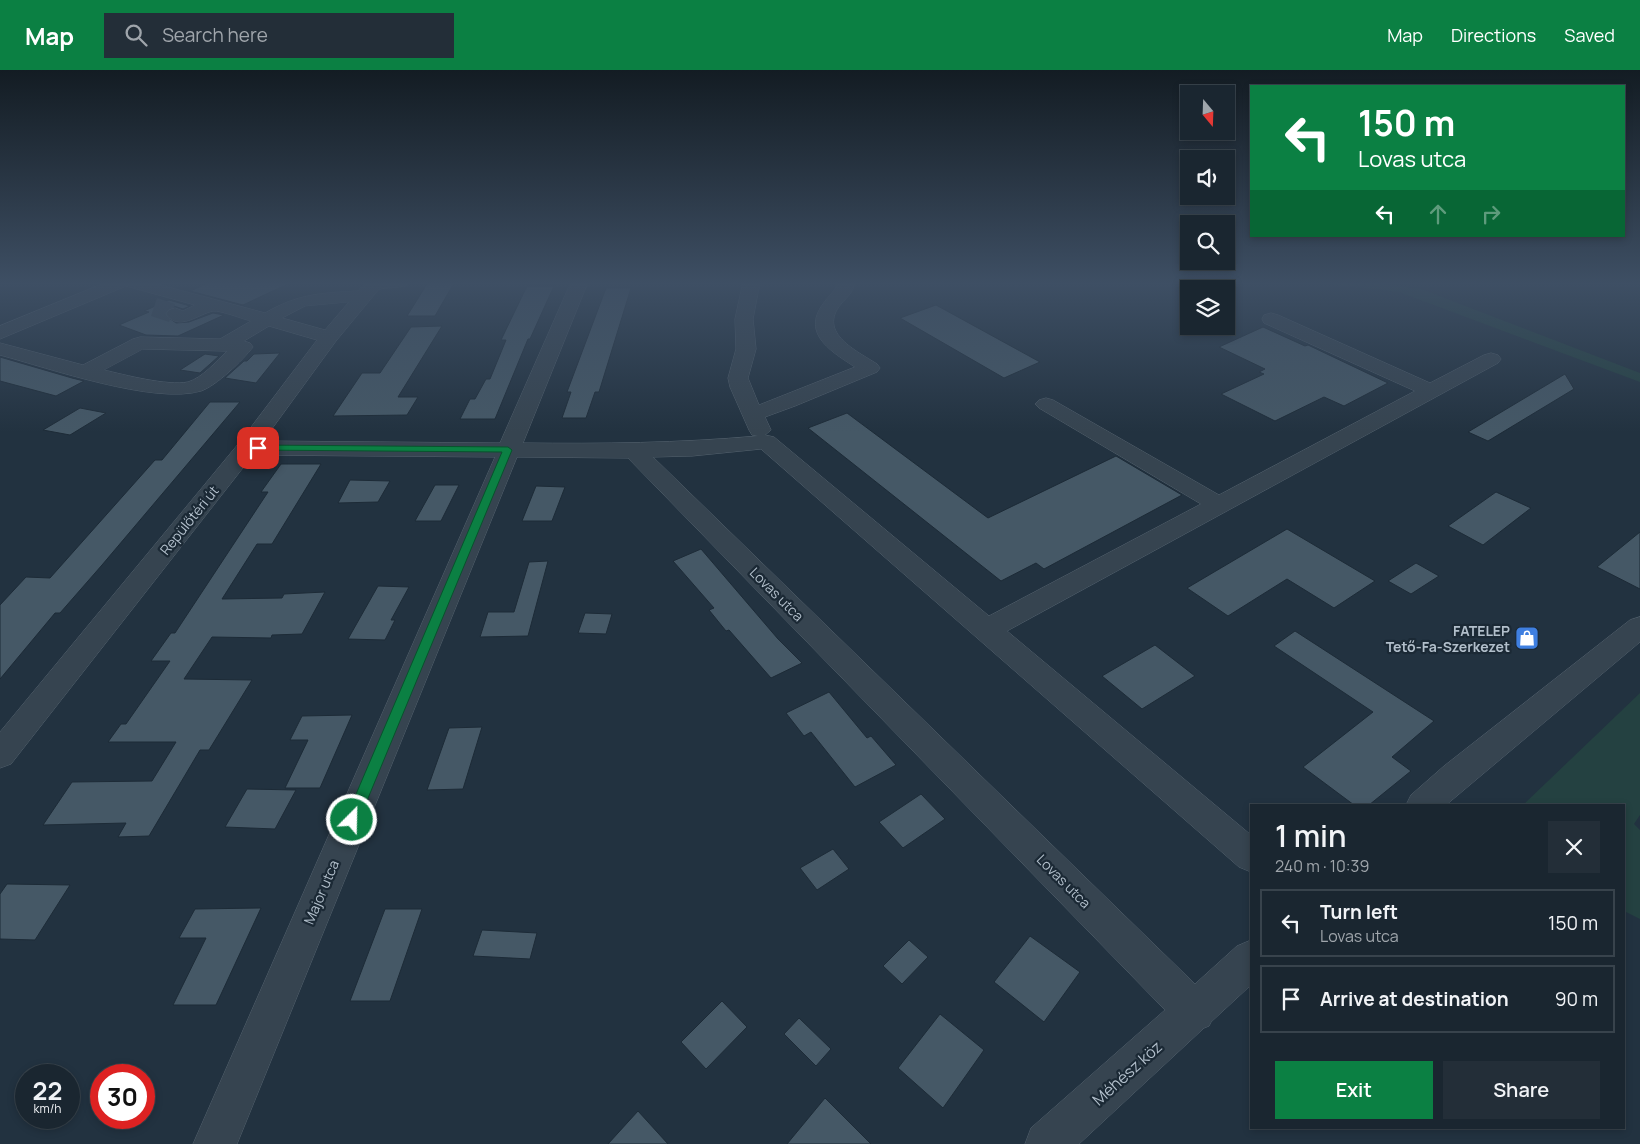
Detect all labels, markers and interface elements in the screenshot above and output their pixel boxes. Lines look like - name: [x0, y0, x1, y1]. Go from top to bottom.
- search box: [104, 13, 454, 58]
- text: Map: [25, 19, 74, 52]
- icon: search: [122, 21, 150, 49]
- text: Search here: [162, 22, 268, 48]
- text: Map: [1387, 23, 1423, 47]
- text: Directions: [1451, 23, 1536, 47]
- text: Saved: [1564, 23, 1615, 47]
- north arrow: [1180, 85, 1235, 140]
- map controls: [1180, 85, 1235, 335]
- text: 150 m: [1358, 99, 1455, 147]
- icon: left: [1275, 105, 1340, 170]
- text: Lovas utca: [1358, 144, 1466, 174]
- button: sound: [1180, 150, 1235, 205]
- icon: left: [1371, 200, 1399, 228]
- icon: ahead: [1424, 200, 1452, 228]
- icon: right: [1477, 200, 1505, 228]
- button: search: [1180, 215, 1235, 270]
- button: layers: [1180, 280, 1235, 335]
- pin: [237, 427, 279, 469]
- icon: arrive: [244, 434, 272, 462]
- street label: Repülőtéri út: [155, 481, 223, 559]
- street label: Lovas utca: [746, 563, 808, 625]
- place label: FATELEP Tető-Fa-Szerkezet: [1386, 621, 1510, 656]
- shop icon: FATELEP Tető-Fa-Szerkezet: [1514, 625, 1540, 651]
- position arrow: [325, 793, 377, 845]
- text: 1 min: [1275, 815, 1347, 856]
- button: close: [1548, 821, 1600, 873]
- street label: Lovas utca: [1033, 850, 1095, 912]
- text: 240 m · 10:39: [1275, 855, 1369, 877]
- street label: Major utca: [299, 857, 343, 927]
- text: Turn left: [1320, 899, 1398, 925]
- icon: left: [1277, 909, 1305, 937]
- text: 150 m: [1548, 910, 1598, 936]
- text: Lovas utca: [1320, 925, 1399, 947]
- icon: arrive: [1277, 985, 1305, 1013]
- text: Arrive at destination: [1320, 986, 1509, 1012]
- text: 90 m: [1555, 986, 1598, 1012]
- street label: Méhész köz: [1087, 1036, 1167, 1110]
- button: Exit: [1275, 1061, 1433, 1119]
- button: Share: [1443, 1061, 1600, 1119]
- speed limit sign: 30: [90, 1064, 155, 1129]
- text: 22: [33, 1073, 62, 1108]
- text: km/h: [34, 1100, 61, 1117]

